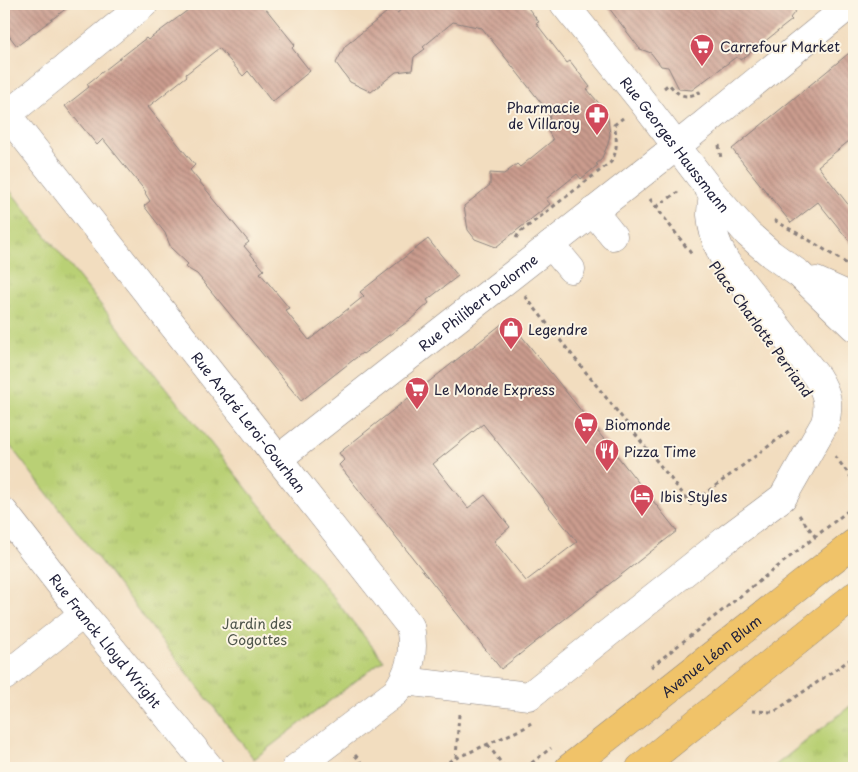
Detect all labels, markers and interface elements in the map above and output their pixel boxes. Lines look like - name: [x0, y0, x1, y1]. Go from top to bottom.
- supermarket icon: Carrefour Market: [689, 33, 715, 67]
- place label: Carrefour Market: [720, 36, 840, 57]
- street label: Rue Georges Haussmann: [616, 72, 735, 217]
- place label: Pharmacie de Villaroy: [507, 97, 580, 134]
- pharmacy icon: Pharmacie de Villaroy: [584, 102, 610, 136]
- street label: Rue Philibert Delorme: [414, 249, 542, 356]
- street label: Place Charlotte Perriand: [704, 256, 818, 402]
- shop icon: Legendre: [498, 316, 524, 350]
- place label: Legendre: [528, 319, 588, 340]
- street label: Rue André Leroi-Gourhan: [187, 347, 311, 497]
- supermarket icon: Le Monde Express: [404, 376, 430, 410]
- place label: Le Monde Express: [434, 379, 555, 400]
- supermarket icon: Biomonde: [573, 411, 599, 445]
- place label: Biomonde: [604, 414, 671, 435]
- restaurant icon: Pizza Time: [594, 438, 620, 472]
- place label: Pizza Time: [624, 441, 696, 462]
- hotel icon: Ibis Styles: [629, 483, 655, 517]
- place label: Ibis Styles: [660, 486, 728, 507]
- street label: Rue Franck Lloyd Wright: [45, 569, 167, 712]
- street label: Avenue Léon Blum: [657, 610, 766, 702]
- park label: Jardin des Gogottes: [222, 613, 292, 650]

